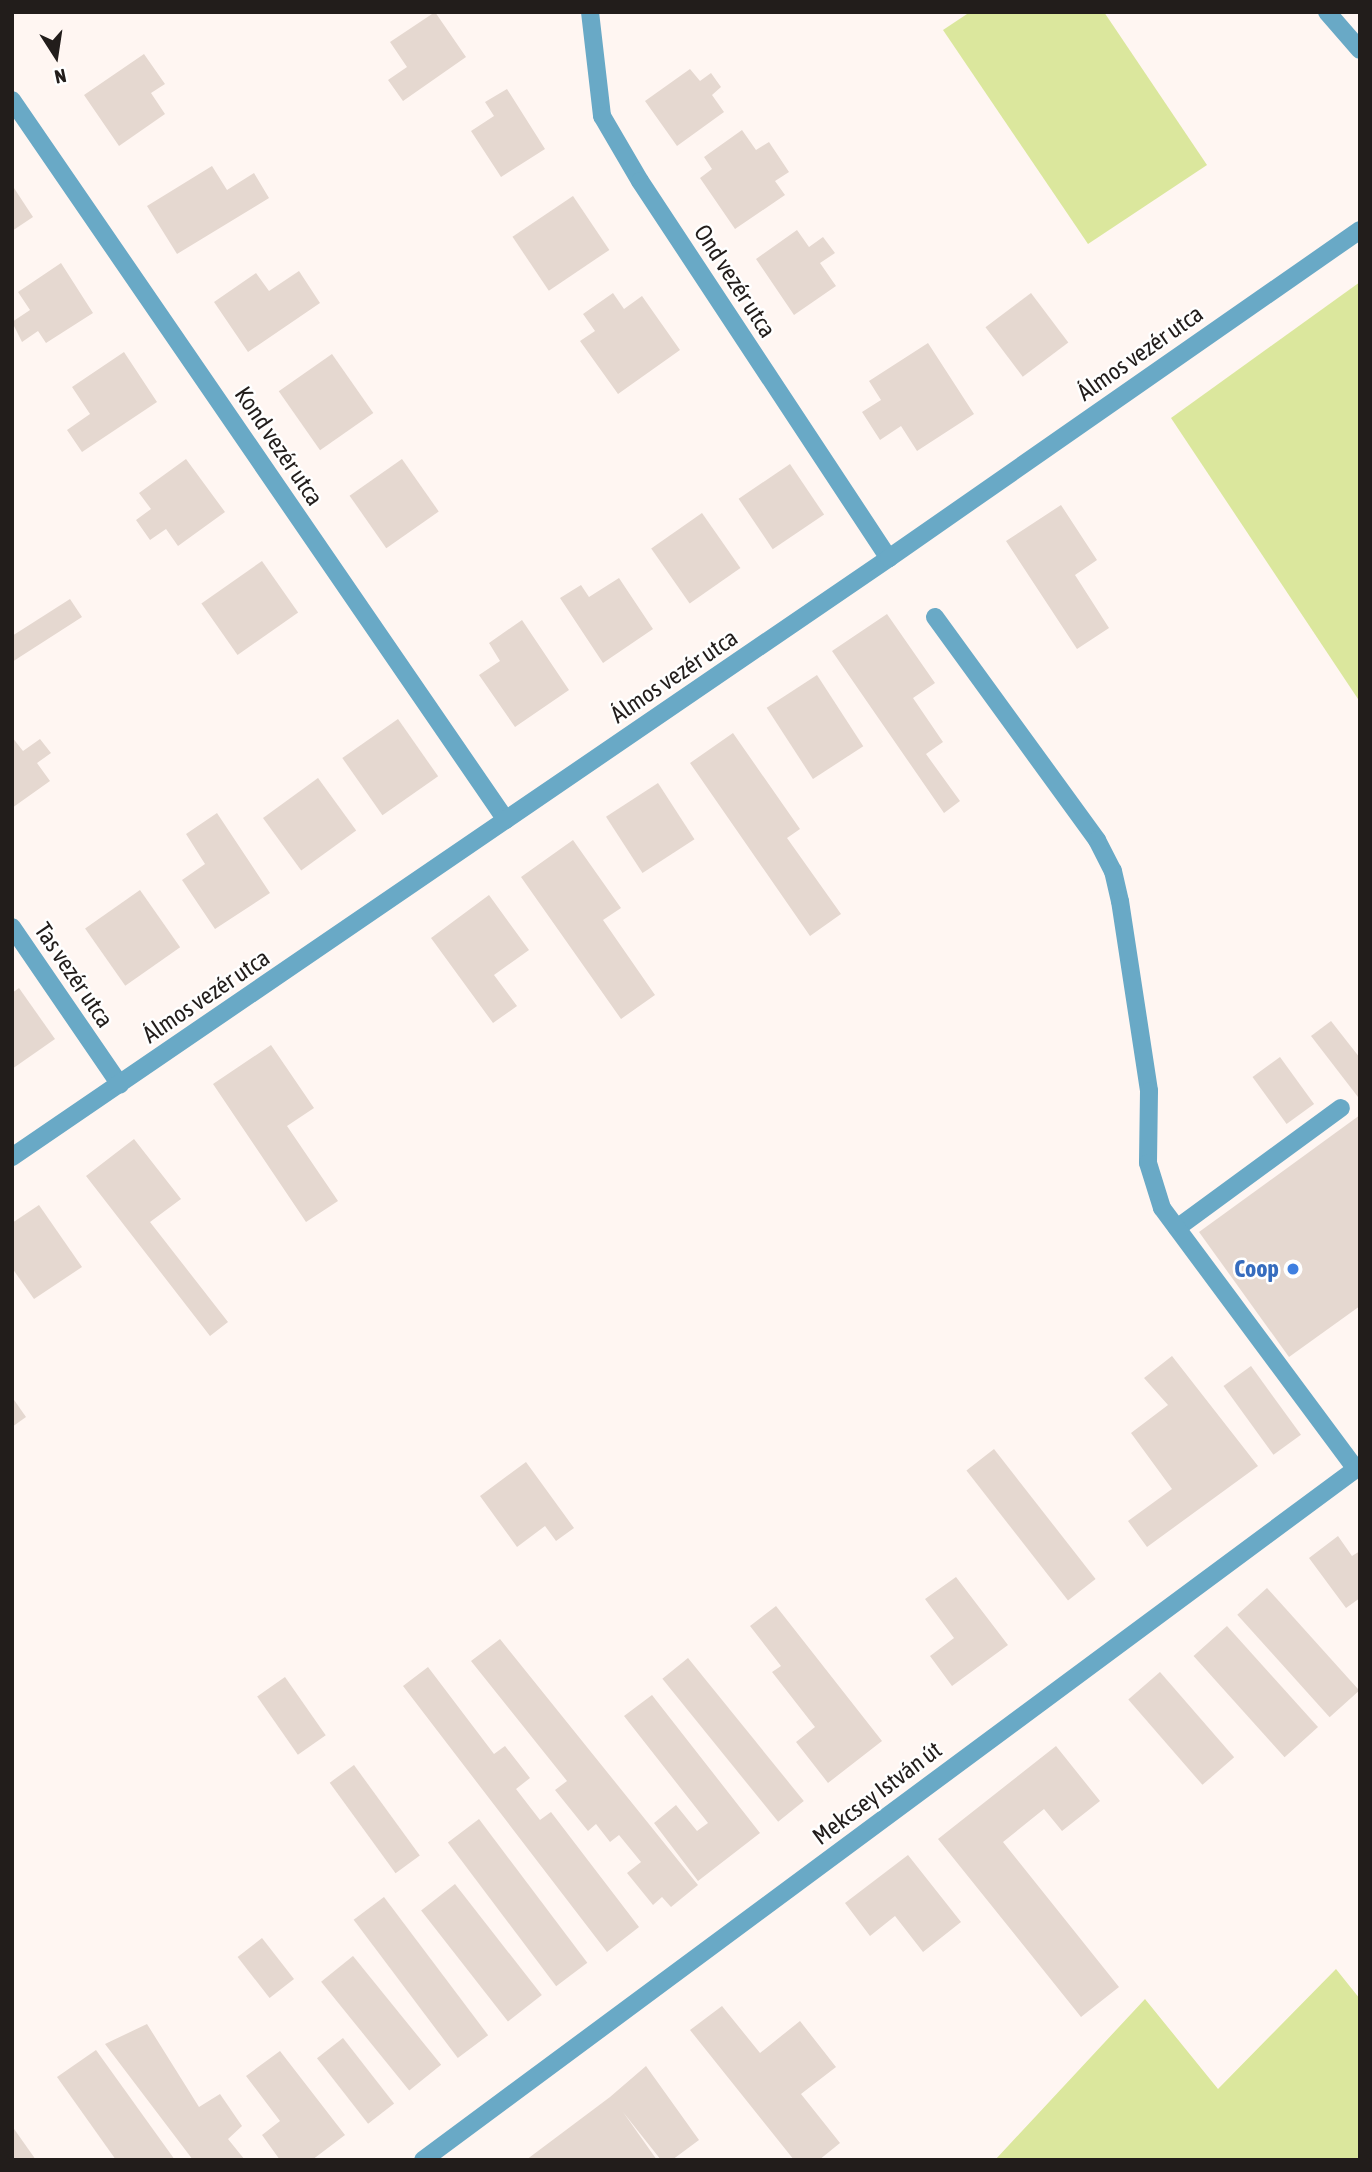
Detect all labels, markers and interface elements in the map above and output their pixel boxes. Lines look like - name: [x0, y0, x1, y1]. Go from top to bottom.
- north arrow: [21, 21, 91, 91]
- text: N: [53, 65, 68, 88]
- street label: Ond vezér utca: [688, 219, 782, 343]
- street label: Álmos vezér utca: [1072, 299, 1208, 407]
- street label: Kond vezér utca: [229, 381, 329, 511]
- street label: Álmos vezér utca: [605, 623, 743, 729]
- street label: Tas vezér utca: [28, 917, 120, 1033]
- street label: Álmos vezér utca: [137, 943, 275, 1049]
- place label: Coop: [1234, 1255, 1279, 1283]
- marker: Coop: [1285, 1261, 1301, 1277]
- street label: Mekcsey István út: [807, 1735, 947, 1851]

